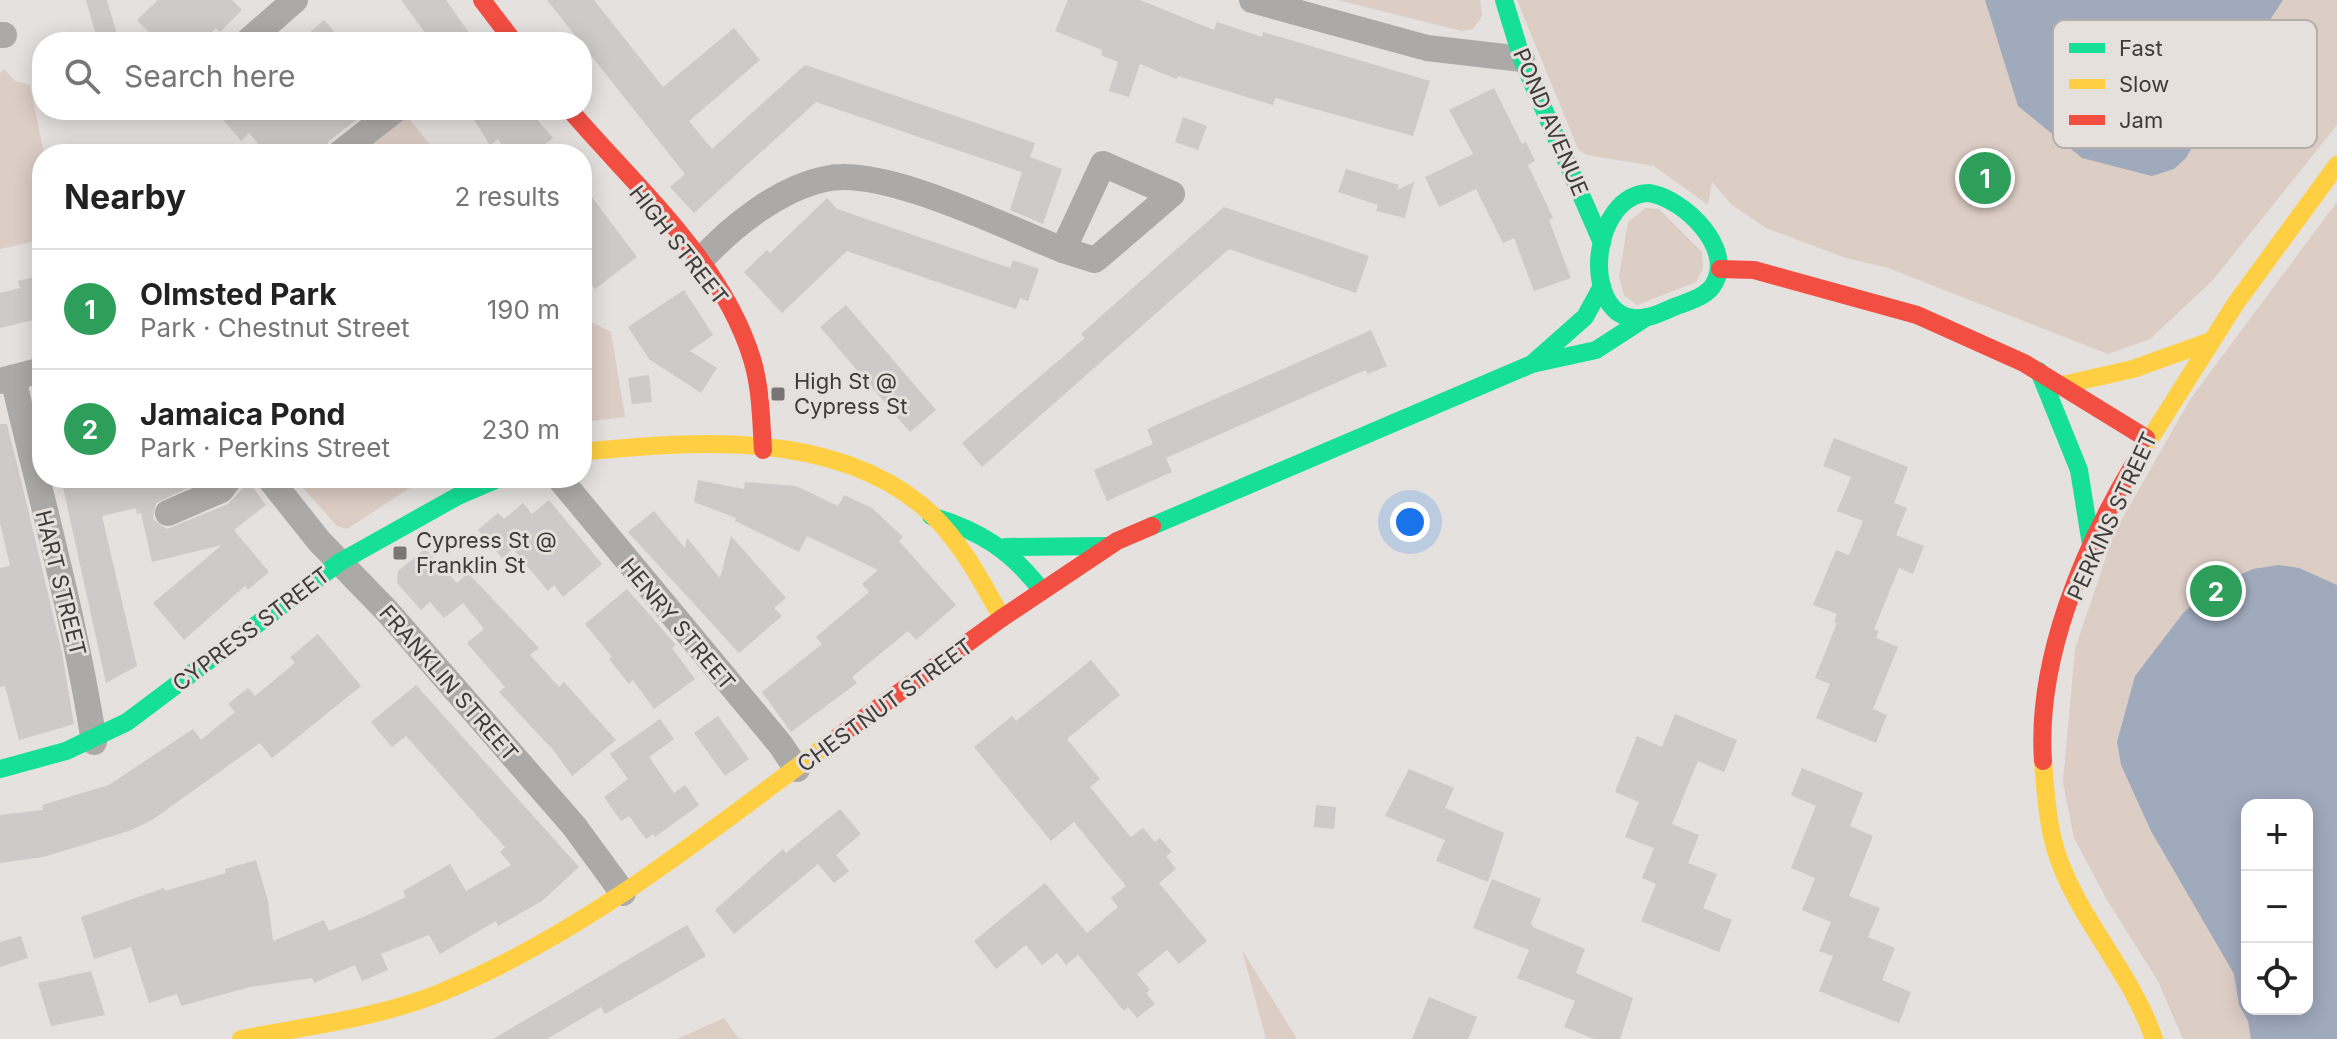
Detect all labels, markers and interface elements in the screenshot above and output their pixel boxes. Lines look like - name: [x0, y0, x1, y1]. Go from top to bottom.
- legend: [2053, 20, 2317, 148]
- search box: [32, 32, 592, 120]
- text: Fast: [2119, 35, 2163, 61]
- street label: POND AVENUE: [1508, 44, 1594, 200]
- icon: search: [60, 54, 104, 98]
- text: Search here: [124, 58, 296, 94]
- text: Slow: [2119, 71, 2169, 97]
- text: Jam: [2119, 107, 2163, 133]
- pin: 1: [1959, 148, 2011, 208]
- text: Nearby: [64, 176, 186, 217]
- street label: HIGH STREET: [624, 180, 734, 310]
- text: 2 results: [455, 181, 560, 212]
- text: Olmsted Park: [140, 276, 337, 312]
- text: 1: [84, 294, 96, 325]
- text: 190 m: [487, 294, 560, 325]
- text: Park · Chestnut Street: [140, 312, 409, 343]
- place label: High St @ Cypress St: [794, 368, 907, 419]
- marker: High St @ Cypress St: [769, 385, 787, 403]
- text: Jamaica Pond: [140, 396, 346, 432]
- text: 2: [82, 414, 98, 445]
- text: 230 m: [482, 414, 560, 445]
- street label: PERKINS STREET: [2062, 428, 2162, 604]
- text: Park · Perkins Street: [140, 432, 390, 463]
- your location: [1390, 502, 1430, 542]
- street label: HART STREET: [30, 507, 92, 659]
- place label: Cypress St @ Franklin St: [416, 527, 557, 578]
- marker: Cypress St @ Franklin St: [391, 544, 409, 562]
- street label: HENRY STREET: [615, 553, 741, 695]
- street label: CYPRESS STREET: [167, 561, 335, 697]
- pin: 2: [2190, 561, 2242, 621]
- street label: FRANKLIN STREET: [374, 600, 524, 766]
- street label: CHESTNUT STREET: [792, 633, 978, 777]
- map controls: [2241, 799, 2313, 1015]
- button: +: [2241, 799, 2313, 871]
- button: −: [2241, 871, 2313, 943]
- button: locate: [2241, 943, 2313, 1015]

